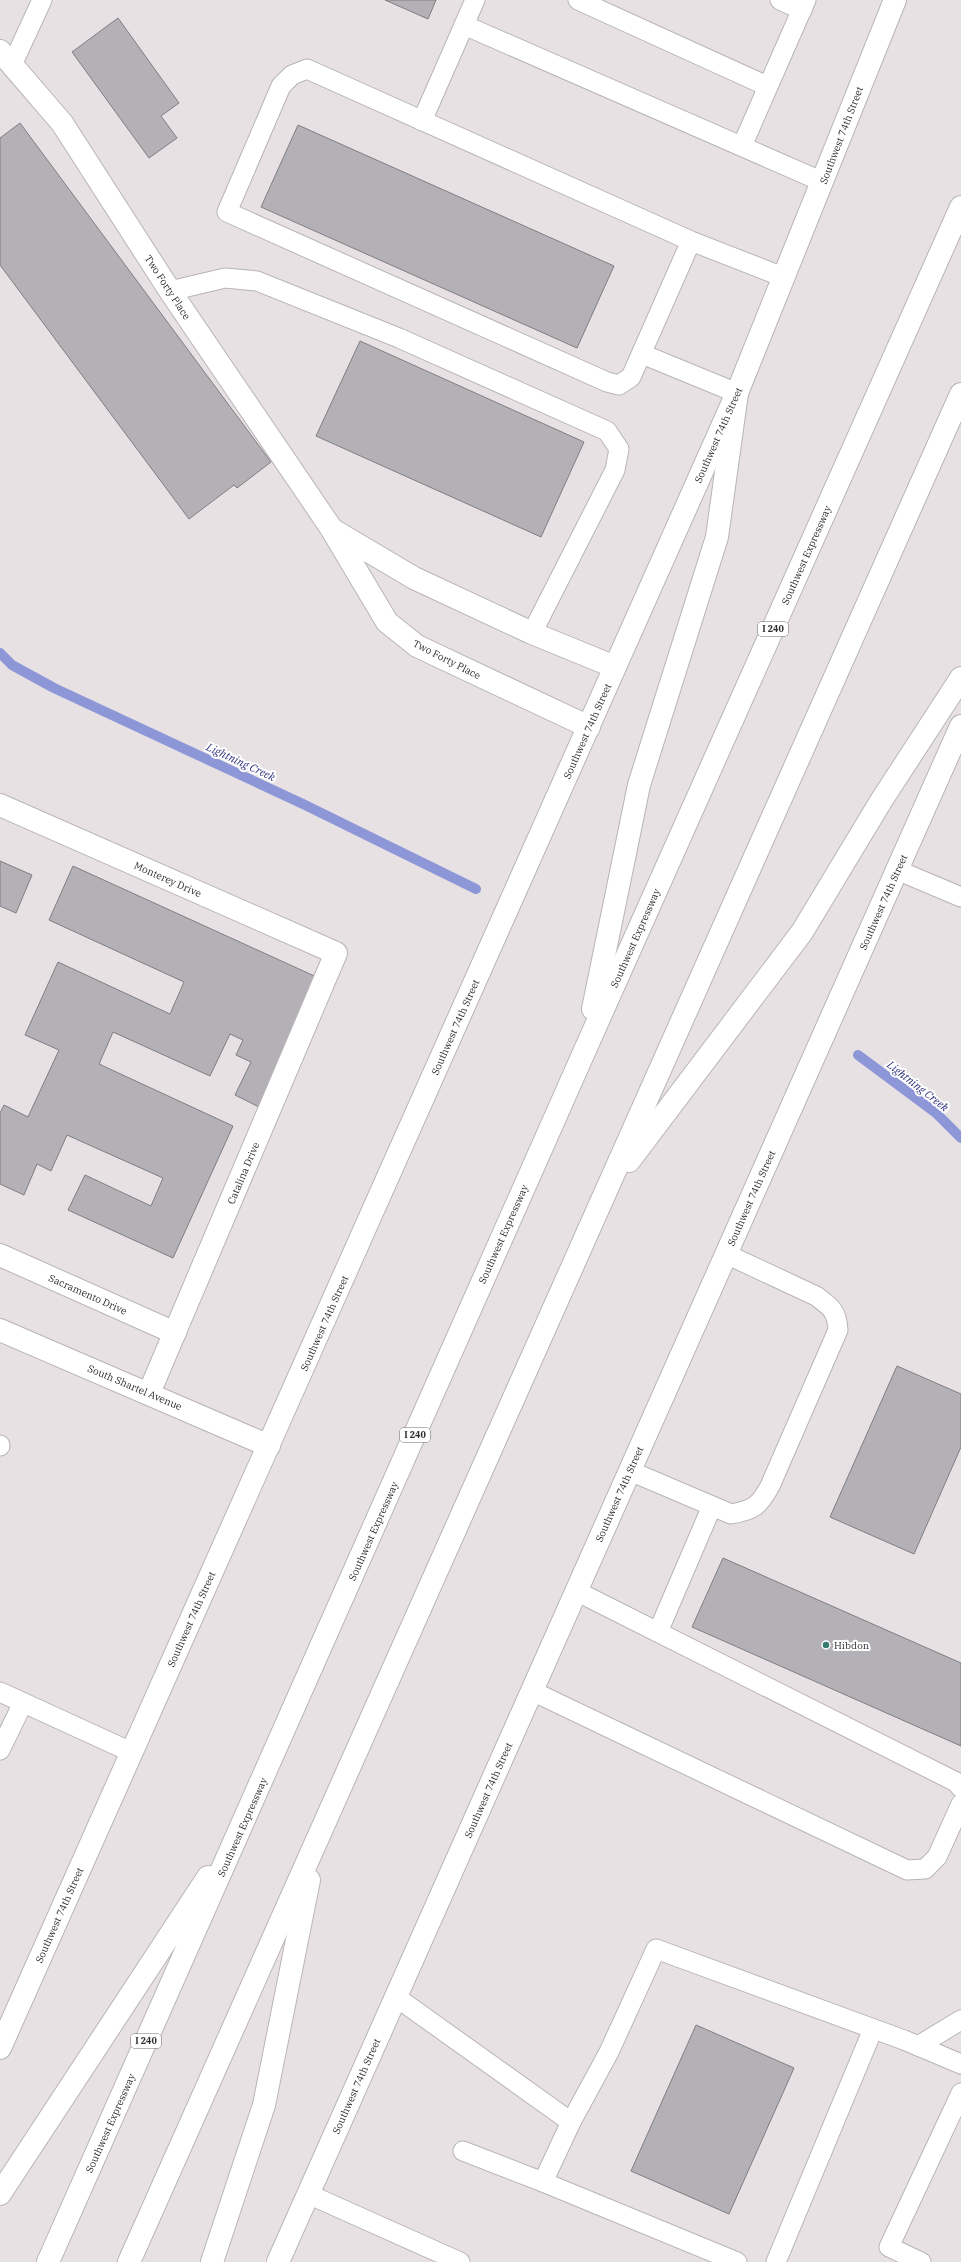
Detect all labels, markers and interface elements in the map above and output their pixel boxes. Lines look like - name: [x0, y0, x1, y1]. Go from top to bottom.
- street label: Southwest 74th Street: [817, 84, 866, 186]
- street label: Two Forty Place: [142, 252, 193, 322]
- street label: Southwest 74th Street: [692, 385, 746, 485]
- street label: Southwest Expressway: [779, 503, 834, 607]
- road number: I 240: [758, 622, 788, 636]
- street label: Two Forty Place: [411, 637, 483, 682]
- street label: Southwest 74th Street: [561, 681, 615, 781]
- water label: Lightning Creek: [203, 739, 278, 784]
- street label: Southwest 74th Street: [857, 852, 911, 952]
- street label: Monterey Drive: [132, 859, 203, 900]
- street label: Southwest Expressway: [608, 886, 663, 990]
- street label: Southwest 74th Street: [429, 977, 483, 1077]
- water label: Lightning Creek: [884, 1057, 952, 1115]
- street label: Catalina Drive: [225, 1140, 262, 1206]
- street label: Southwest 74th Street: [725, 1148, 779, 1248]
- street label: Southwest Expressway: [476, 1182, 531, 1286]
- street label: Sacramento Drive: [47, 1271, 129, 1318]
- street label: Southwest 74th Street: [298, 1273, 352, 1373]
- street label: South Shartel Avenue: [86, 1362, 184, 1413]
- road number: I 240: [400, 1428, 430, 1442]
- street label: Southwest 74th Street: [593, 1444, 647, 1544]
- street label: Southwest Expressway: [346, 1479, 401, 1583]
- street label: Southwest 74th Street: [165, 1569, 219, 1669]
- place label: Hibdon: [834, 1639, 870, 1652]
- marker: Hibdon: [821, 1640, 831, 1650]
- street label: Southwest 74th Street: [462, 1740, 516, 1840]
- street label: Southwest Expressway: [215, 1775, 270, 1879]
- street label: Southwest 74th Street: [33, 1865, 87, 1965]
- road number: I 240: [131, 2034, 161, 2048]
- street label: Southwest 74th Street: [330, 2036, 384, 2136]
- street label: Southwest Expressway: [83, 2071, 138, 2175]

